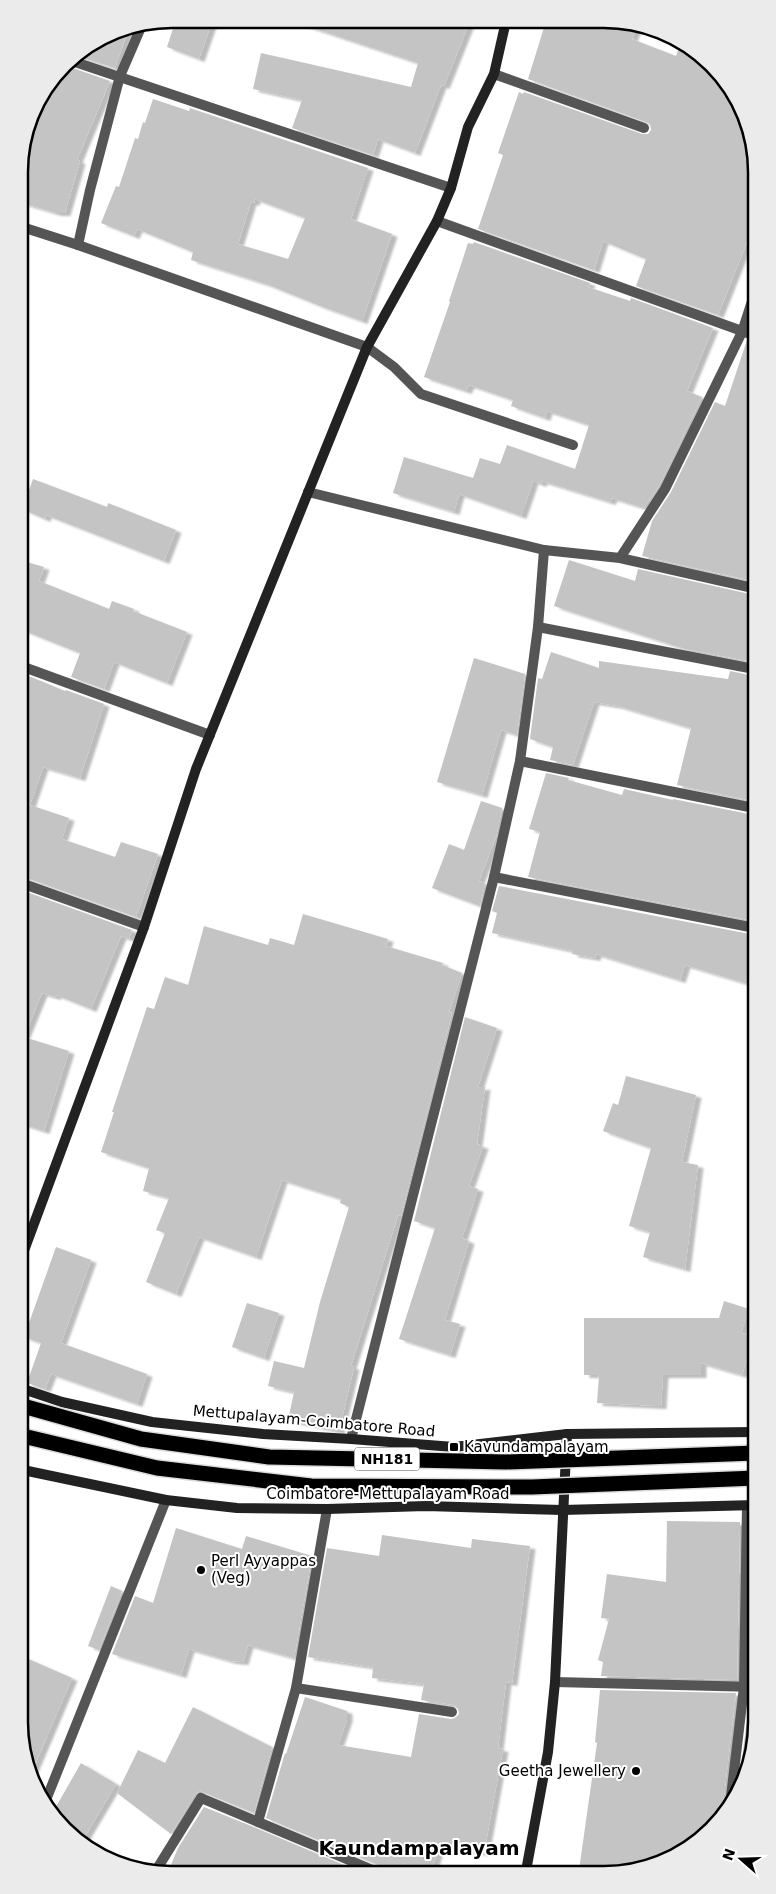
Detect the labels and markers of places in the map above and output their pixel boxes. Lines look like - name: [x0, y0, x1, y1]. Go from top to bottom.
- place label: Kavundampalayam: [464, 1438, 609, 1456]
- marker: Kavundampalayam: [448, 1441, 460, 1453]
- place label: Perl Ayyappas (Veg): [211, 1552, 316, 1587]
- marker: Perl Ayyappas (Veg): [195, 1564, 207, 1576]
- place label: Geetha Jewellery: [499, 1762, 626, 1780]
- marker: Geetha Jewellery: [630, 1765, 642, 1777]

